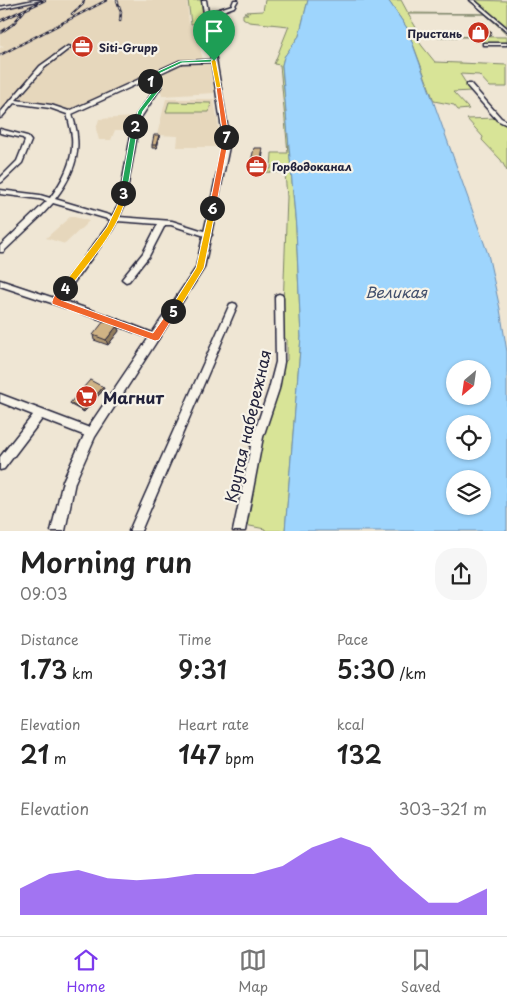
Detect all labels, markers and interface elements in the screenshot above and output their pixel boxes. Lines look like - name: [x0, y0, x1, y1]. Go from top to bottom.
- pin: [193, 10, 235, 61]
- icon: arrive: [200, 17, 228, 45]
- shop icon: Пристань: [466, 21, 490, 45]
- place label: Пристань: [408, 25, 462, 42]
- office icon: Siti-Grupp: [71, 35, 95, 59]
- place label: Siti-Grupp: [99, 39, 158, 56]
- pin: 1: [138, 68, 162, 94]
- text: 1: [147, 71, 154, 92]
- pin: 2: [122, 114, 148, 138]
- text: 2: [131, 116, 140, 137]
- pin: 7: [214, 124, 238, 150]
- text: 7: [222, 127, 231, 148]
- office icon: Горводоканал: [244, 154, 268, 178]
- place label: Горводоканал: [272, 158, 352, 175]
- pin: 3: [110, 180, 136, 206]
- text: 3: [119, 183, 128, 204]
- pin: 6: [200, 196, 224, 220]
- text: 6: [208, 198, 217, 219]
- pin: 4: [52, 276, 78, 300]
- text: 4: [61, 278, 70, 299]
- water label: Великая: [365, 280, 428, 303]
- pin: 5: [160, 298, 186, 324]
- text: 5: [169, 301, 178, 322]
- street label: Крутая набережная: [218, 347, 276, 505]
- north arrow: [446, 360, 491, 405]
- map controls: [446, 360, 491, 515]
- supermarket icon: Магнит: [75, 385, 99, 409]
- place label: Магнит: [103, 385, 165, 409]
- button: locate: [446, 415, 491, 460]
- button: layers: [446, 470, 491, 515]
- text: Morning run: [20, 540, 192, 583]
- button: share: [435, 548, 487, 600]
- text: 09:03: [20, 581, 68, 605]
- text: Distance: [20, 629, 79, 650]
- text: Time: [178, 629, 211, 650]
- text: Pace: [337, 629, 368, 650]
- text: 1.73: [20, 650, 67, 688]
- text: 9:31: [178, 650, 227, 688]
- text: 5:30: [337, 650, 395, 688]
- text: km: [67, 663, 93, 684]
- text: /km: [395, 663, 426, 684]
- text: Elevation: [20, 714, 80, 735]
- text: Heart rate: [178, 714, 249, 735]
- text: kcal: [337, 714, 365, 735]
- text: 21: [20, 735, 49, 773]
- text: 147: [178, 735, 221, 773]
- text: 132: [337, 735, 382, 773]
- text: m: [49, 748, 67, 769]
- text: bpm: [221, 748, 254, 769]
- text: Elevation: [20, 796, 89, 820]
- text: 303–321 m: [399, 796, 487, 820]
- tab: Home: [66, 946, 105, 997]
- tab: Map: [238, 946, 268, 997]
- tab: Saved: [401, 946, 441, 997]

